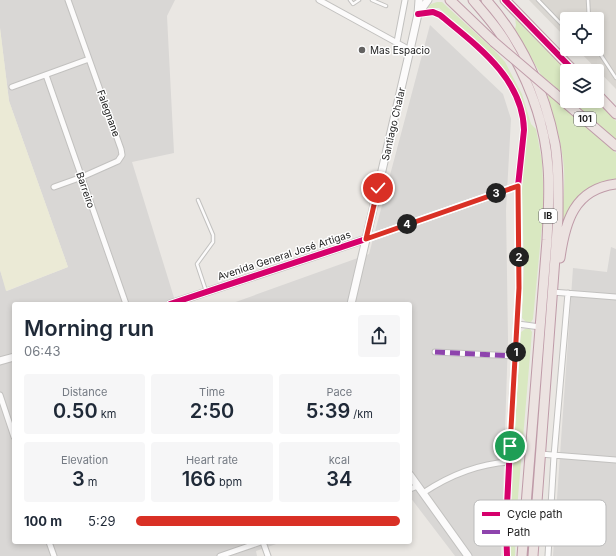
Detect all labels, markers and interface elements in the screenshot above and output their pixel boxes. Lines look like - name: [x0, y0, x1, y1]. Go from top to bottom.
- map controls: [560, 12, 604, 108]
- button: locate: [560, 12, 604, 56]
- place label: Mas Espacio: [370, 44, 430, 56]
- marker: Mas Espacio: [357, 45, 367, 55]
- button: layers: [560, 64, 604, 108]
- street label: Santiago Chalar: [379, 86, 407, 162]
- street label: Falegnane: [95, 88, 123, 138]
- road number: 101: [574, 112, 596, 126]
- street label: Barreiro: [74, 170, 98, 210]
- pin: [361, 171, 395, 205]
- icon: check: [367, 177, 389, 199]
- pin: 3: [486, 183, 506, 203]
- text: 3: [492, 186, 500, 200]
- road number: IB: [539, 209, 557, 223]
- pin: 4: [397, 214, 417, 234]
- text: 4: [403, 217, 411, 231]
- street label: Avenida General José Artigas: [216, 228, 352, 282]
- pin: 2: [509, 247, 529, 267]
- text: 2: [516, 250, 522, 264]
- text: Morning run: [24, 315, 154, 341]
- button: share: [358, 315, 400, 357]
- pin: 1: [506, 342, 526, 362]
- text: 06:43: [24, 343, 60, 359]
- text: 1: [514, 345, 518, 359]
- text: Distance: [62, 385, 107, 399]
- text: Time: [199, 385, 225, 399]
- text: Pace: [326, 385, 352, 399]
- text: 0.50: [53, 399, 98, 423]
- text: 2:50: [190, 399, 234, 423]
- text: 5:39: [306, 399, 350, 423]
- text: km: [98, 407, 116, 421]
- text: /km: [350, 407, 373, 421]
- pin: [493, 429, 527, 463]
- icon: arrive: [499, 435, 521, 457]
- text: Elevation: [61, 453, 108, 467]
- text: Heart rate: [186, 453, 238, 467]
- text: kcal: [329, 453, 350, 467]
- text: 3: [72, 467, 85, 491]
- text: 166: [182, 467, 216, 491]
- text: 34: [326, 467, 352, 491]
- text: m: [85, 475, 97, 489]
- text: bpm: [216, 475, 242, 489]
- legend: [474, 500, 606, 546]
- text: Cycle path: [507, 507, 563, 521]
- text: 100 m: [24, 513, 62, 529]
- text: 5:29: [88, 513, 116, 529]
- text: Path: [507, 525, 530, 539]

